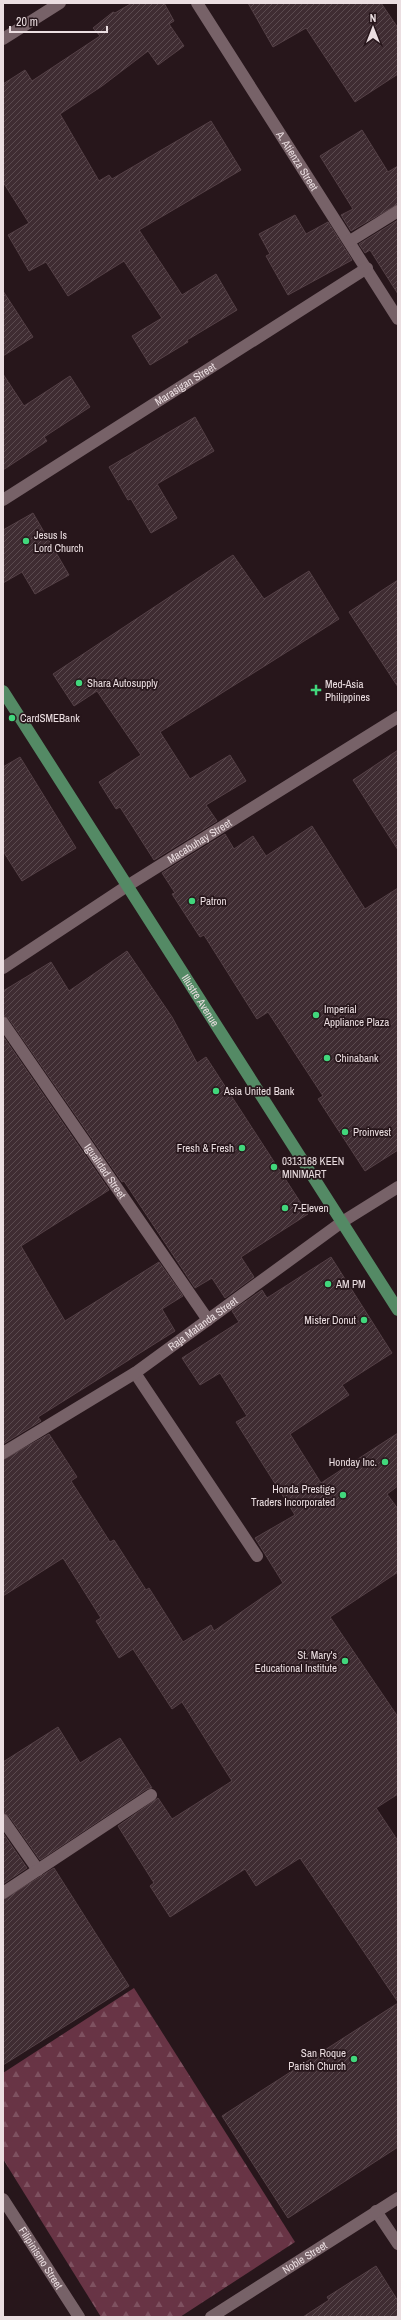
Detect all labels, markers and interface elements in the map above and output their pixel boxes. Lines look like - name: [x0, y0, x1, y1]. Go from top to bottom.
- scale bar: [10, 8, 107, 34]
- north arrow: [353, 8, 393, 48]
- text: N: [370, 11, 376, 25]
- text: 20 m: [16, 14, 38, 30]
- street label: A. Atienza Street: [273, 128, 322, 194]
- street label: Marasigan Street: [152, 359, 219, 408]
- place label: Jesus Is Lord Church: [34, 528, 84, 555]
- marker: Jesus Is Lord Church: [21, 536, 31, 546]
- place label: Shara Autosupply: [87, 676, 158, 690]
- place label: Med-Asia Philippines: [325, 677, 371, 704]
- marker: Shara Autosupply: [74, 678, 84, 688]
- marker: Med-Asia Philippines: [310, 684, 322, 696]
- place label: CardSMEBank: [20, 711, 80, 725]
- marker: CardSMEBank: [7, 713, 17, 723]
- street label: Macabuhay Street: [165, 815, 235, 866]
- place label: Patron: [200, 894, 227, 908]
- marker: Patron: [187, 896, 197, 906]
- street label: Illustre Avenue: [179, 972, 222, 1029]
- place label: Imperial Appliance Plaza: [323, 1002, 389, 1029]
- marker: Imperial Appliance Plaza: [311, 1010, 321, 1020]
- place label: Chinabank: [335, 1051, 379, 1065]
- marker: Chinabank: [322, 1053, 332, 1063]
- place label: Asia United Bank: [223, 1084, 295, 1098]
- marker: Asia United Bank: [211, 1086, 221, 1096]
- place label: Proinvest: [353, 1125, 392, 1139]
- marker: Proinvest: [340, 1127, 350, 1137]
- street label: Igualidad Street: [81, 1141, 129, 1202]
- place label: Fresh & Fresh: [177, 1141, 234, 1155]
- marker: Fresh & Fresh: [237, 1143, 247, 1153]
- place label: 0313168 KEEN MINIMART: [282, 1154, 344, 1181]
- marker: 0313168 KEEN MINIMART: [269, 1162, 279, 1172]
- place label: 7-Eleven: [293, 1201, 329, 1215]
- marker: 7-Eleven: [280, 1203, 290, 1213]
- place label: AM PM: [335, 1277, 366, 1291]
- marker: AM PM: [323, 1279, 333, 1289]
- street label: Raja Matanda Street: [165, 1293, 241, 1354]
- place label: Mister Donut: [304, 1313, 356, 1327]
- marker: Mister Donut: [359, 1315, 369, 1325]
- place label: Honday Inc.: [329, 1455, 377, 1469]
- marker: Honday Inc.: [380, 1457, 390, 1467]
- place label: Honda Prestige Traders Incorporated: [251, 1482, 335, 1509]
- marker: Honda Prestige Traders Incorporated: [338, 1490, 348, 1500]
- place label: St. Mary's Educational Institute: [255, 1648, 337, 1675]
- marker: St. Mary's Educational Institute: [340, 1656, 350, 1666]
- place label: San Roque Parish Church: [288, 2046, 346, 2073]
- marker: San Roque Parish Church: [349, 2054, 359, 2064]
- street label: Filipinismo Street: [16, 2224, 66, 2292]
- street label: Noble Street: [280, 2238, 330, 2277]

